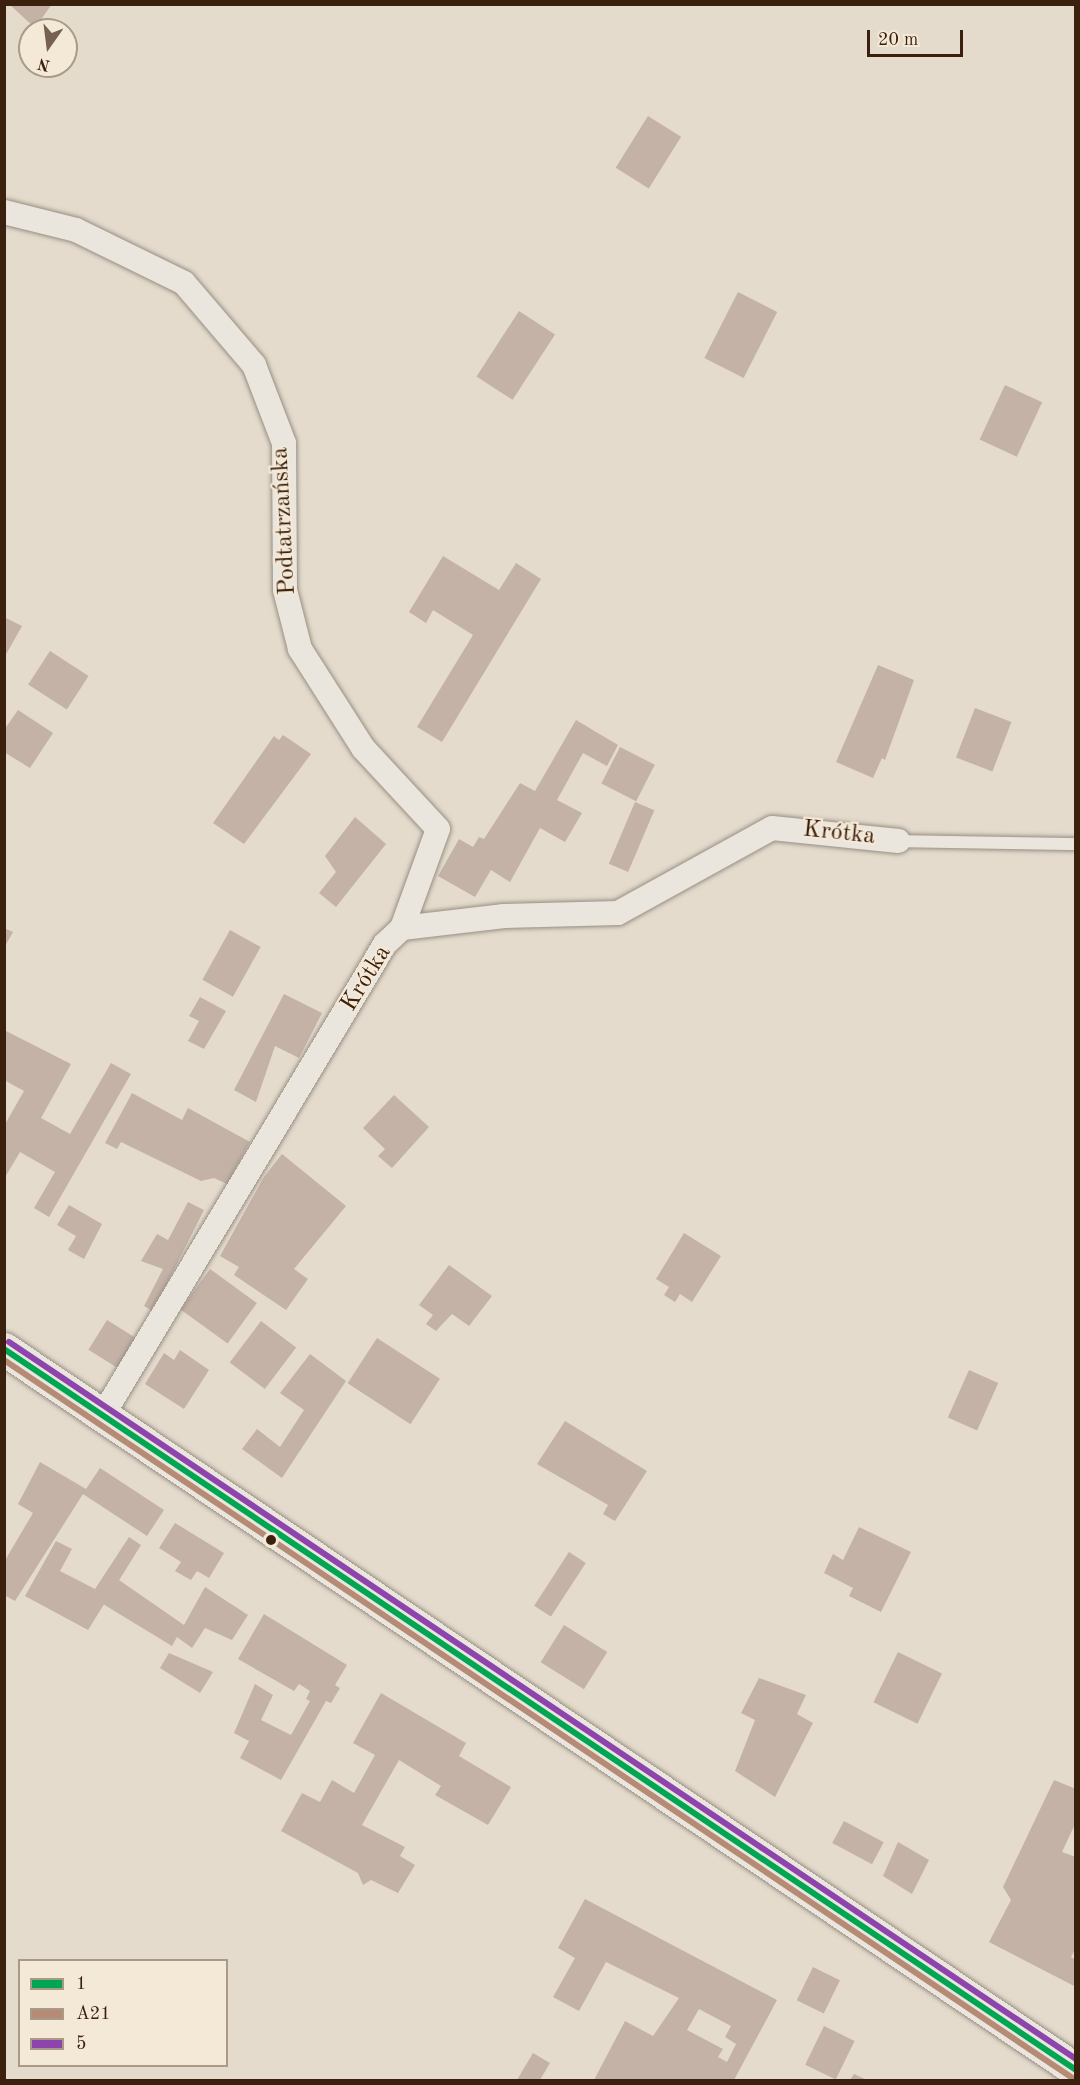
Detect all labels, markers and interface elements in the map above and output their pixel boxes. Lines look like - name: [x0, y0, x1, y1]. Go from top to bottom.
- north arrow: [18, 18, 78, 78]
- scale bar: [870, 18, 966, 56]
- text: 20 m: [878, 31, 918, 49]
- text: N: [36, 54, 52, 73]
- street label: Podtatrzańska: [267, 446, 303, 596]
- street label: Krótka: [801, 816, 877, 852]
- street label: Krótka: [336, 941, 398, 1017]
- unlabelled marker: [265, 1534, 277, 1546]
- legend: [18, 1959, 228, 2067]
- text: 1: [76, 1975, 86, 1993]
- text: A21: [76, 2005, 111, 2023]
- text: 5: [76, 2035, 86, 2053]

